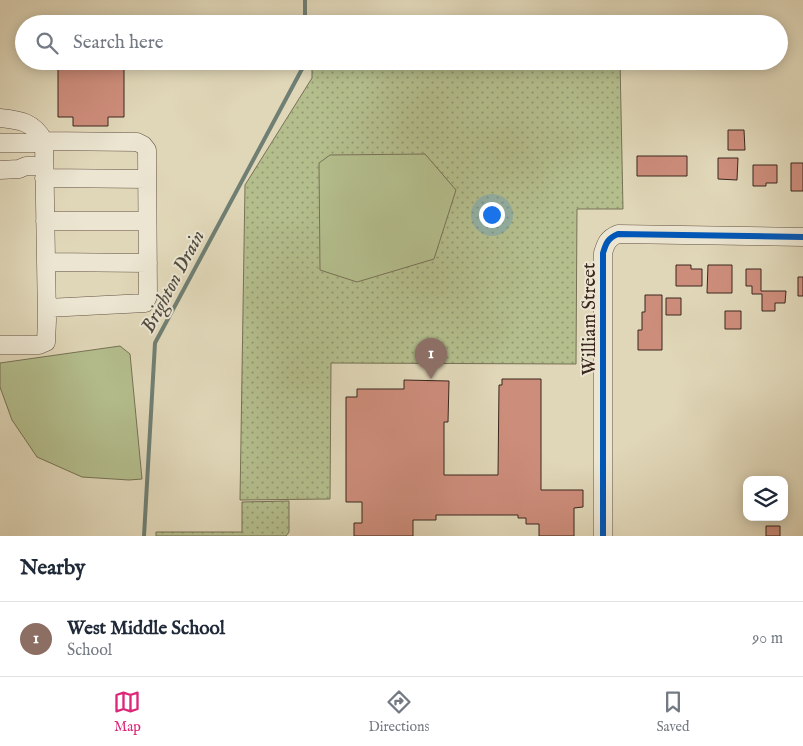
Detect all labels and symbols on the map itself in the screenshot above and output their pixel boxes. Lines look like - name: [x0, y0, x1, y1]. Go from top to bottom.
- your location: [479, 202, 505, 228]
- water label: Brighton Drain: [136, 226, 212, 338]
- street label: William Street: [578, 262, 602, 375]
- pin: 1: [415, 338, 447, 379]

